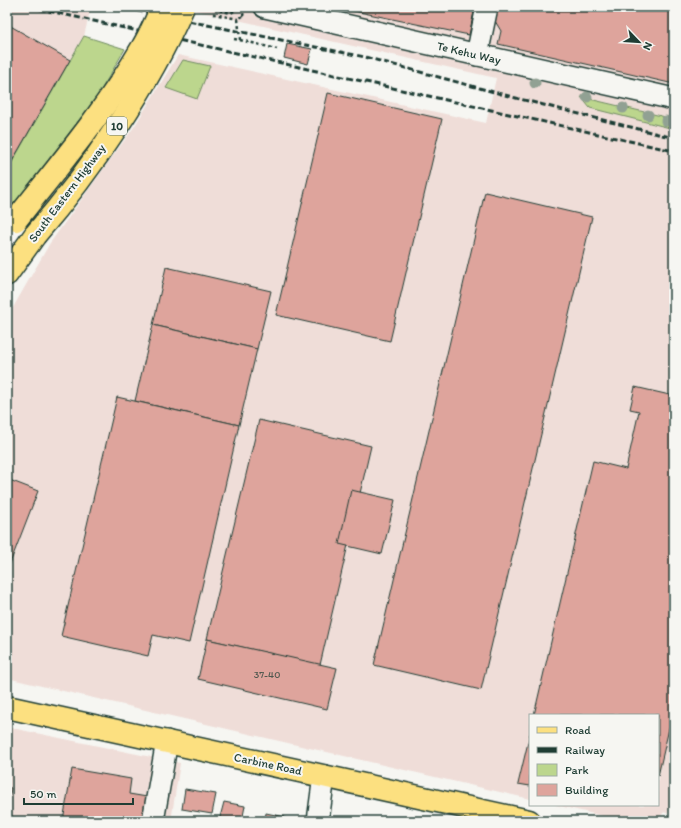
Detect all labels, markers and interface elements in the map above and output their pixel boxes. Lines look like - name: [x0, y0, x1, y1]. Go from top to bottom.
- north arrow: [619, 22, 659, 62]
- street label: Te Kehu Way: [436, 39, 503, 67]
- text: N: [640, 40, 655, 52]
- road number: 10: [107, 117, 127, 135]
- street label: South Eastern Highway: [26, 141, 109, 245]
- house number: 37-40: [254, 668, 280, 681]
- legend: [529, 714, 659, 806]
- text: Road: [565, 723, 591, 737]
- text: Railway: [565, 743, 605, 757]
- street label: Carbine Road: [233, 750, 304, 778]
- text: Park: [565, 763, 589, 777]
- scale bar: [24, 780, 133, 806]
- text: Building: [565, 783, 609, 797]
- text: 50 m: [30, 787, 56, 801]

